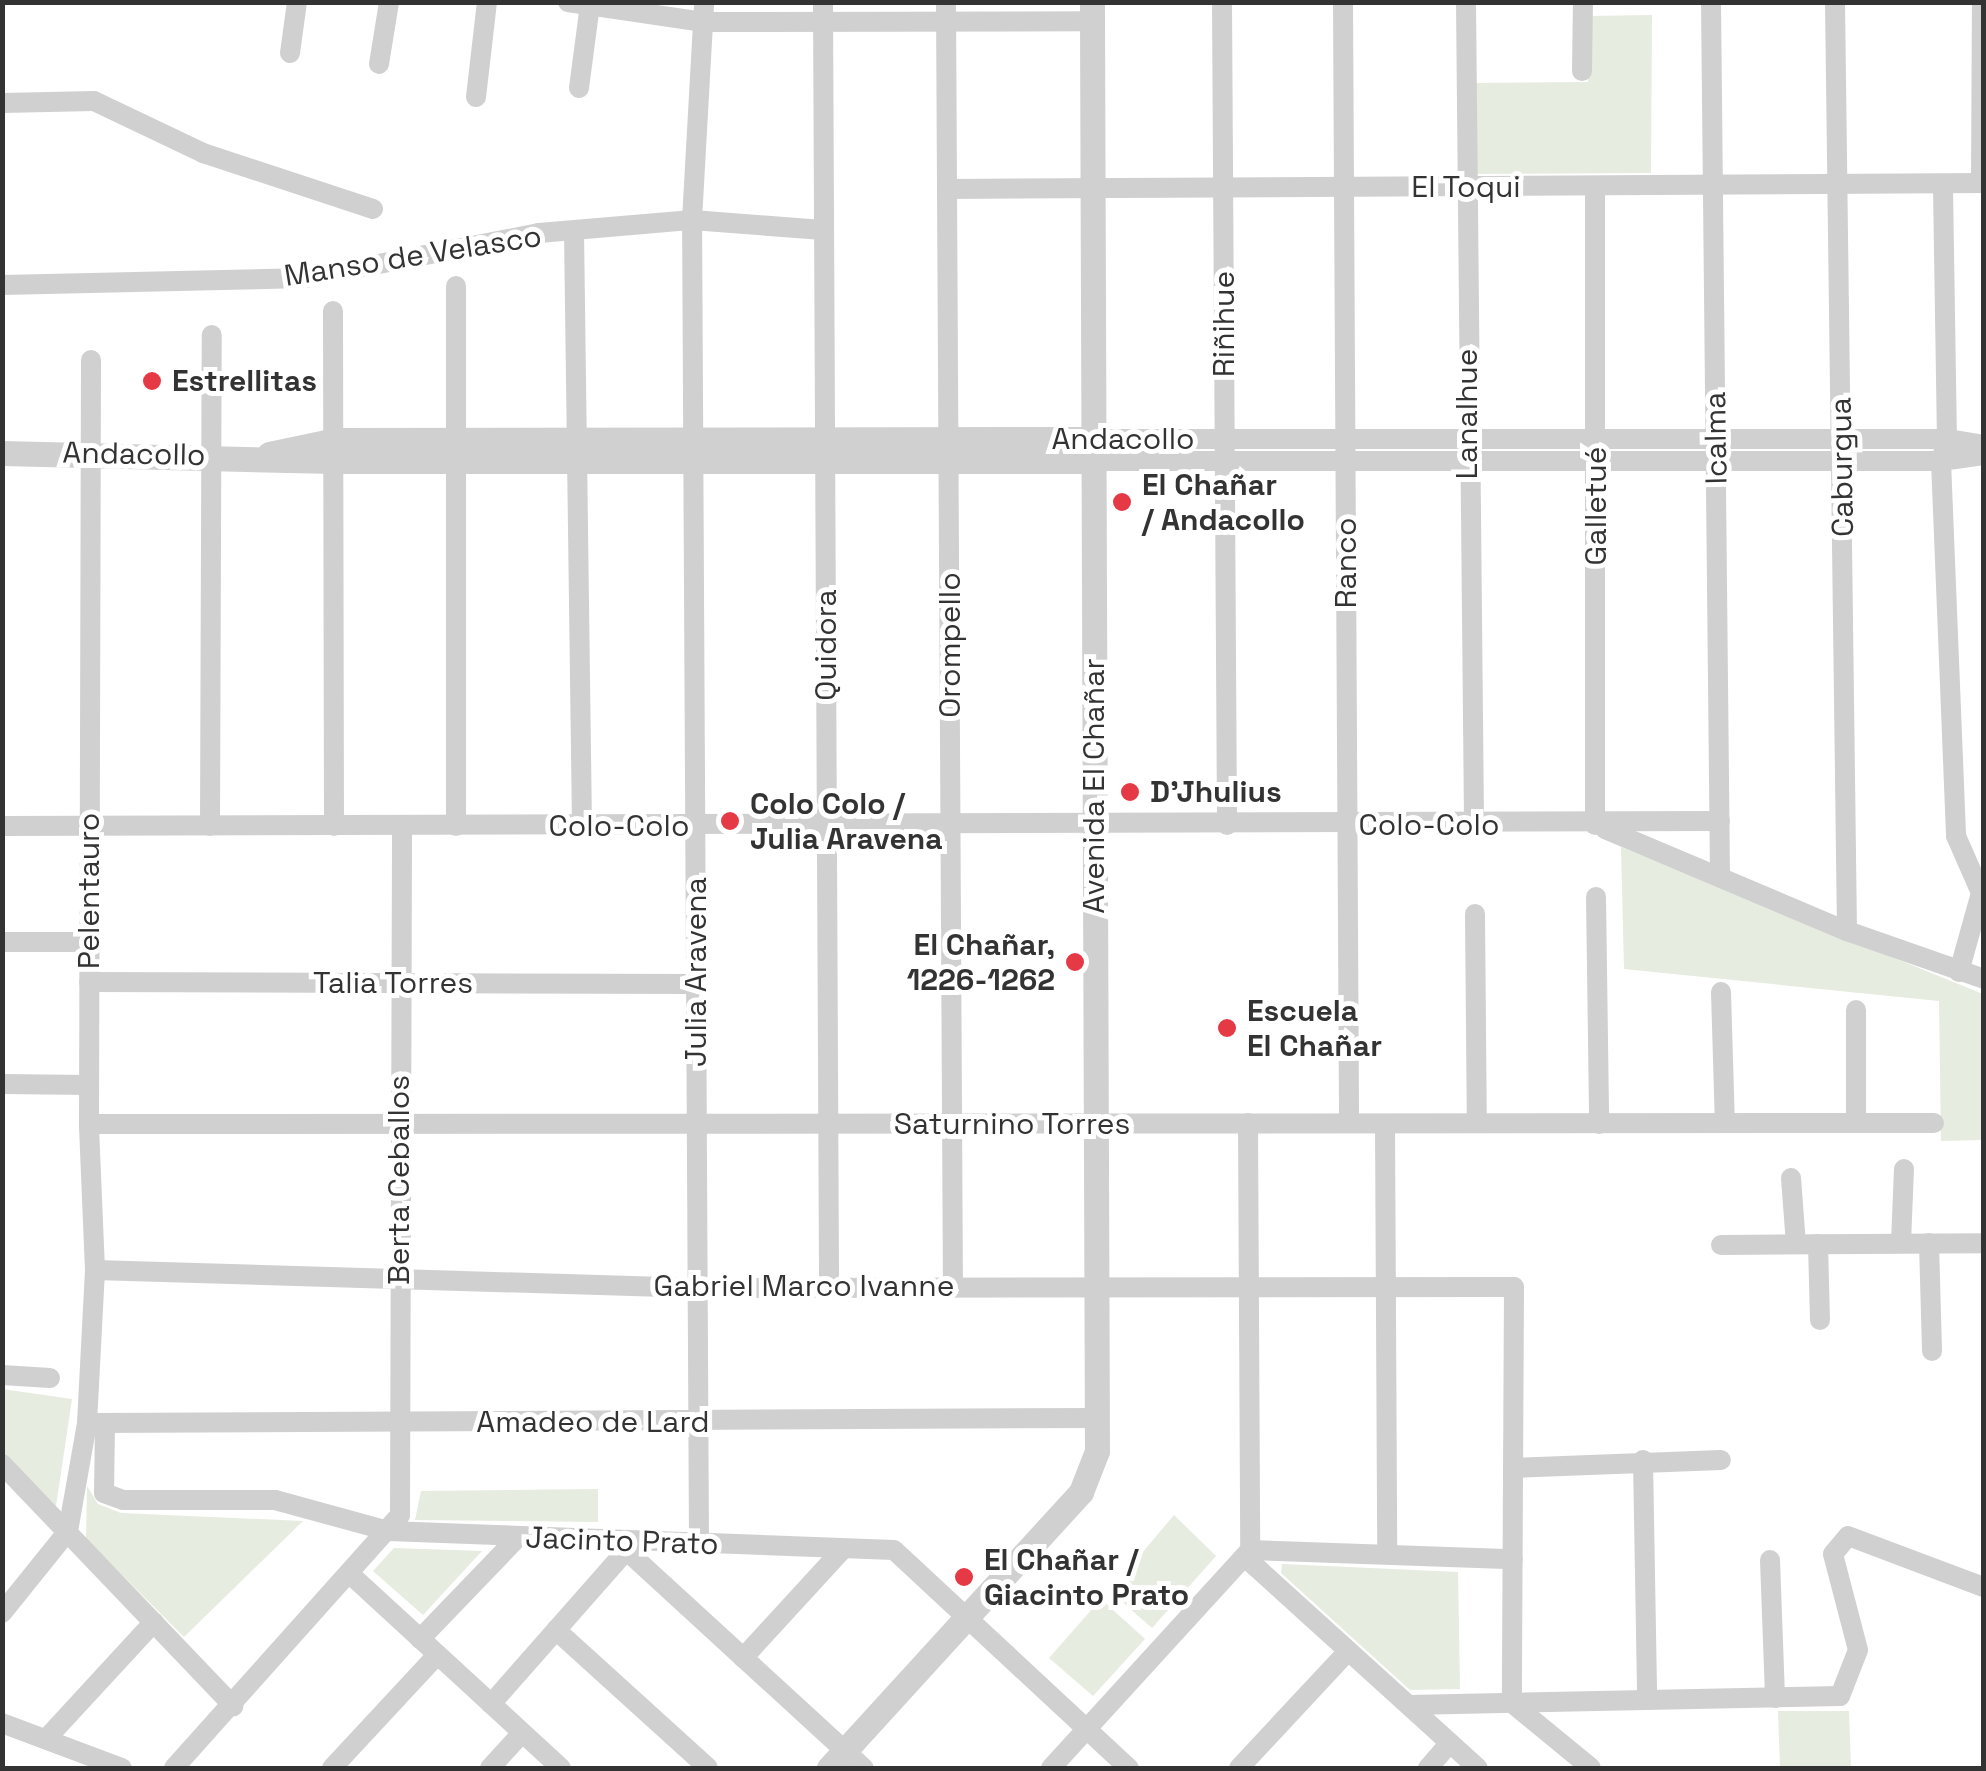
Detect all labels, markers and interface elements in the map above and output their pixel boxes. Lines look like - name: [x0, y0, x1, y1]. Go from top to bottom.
- street label: El Toqui: [1411, 169, 1521, 205]
- street label: Manso de Velasco: [282, 218, 544, 294]
- street label: Riñihue: [1206, 271, 1242, 377]
- street label: Lanalhue: [1449, 349, 1485, 479]
- place label: Estrellitas: [172, 363, 317, 399]
- marker: Estrellitas: [141, 370, 163, 392]
- street label: Icalma: [1697, 391, 1735, 485]
- street label: Caburgua: [1823, 397, 1861, 537]
- street label: Andacollo: [1051, 421, 1195, 457]
- street label: Andacollo: [62, 435, 206, 473]
- street label: Galletué: [1578, 447, 1614, 565]
- place label: El Chañar / Andacollo: [1142, 467, 1305, 538]
- marker: El Chañar / Andacollo: [1111, 491, 1133, 513]
- street label: Ranco: [1328, 517, 1364, 609]
- street label: Orompello: [932, 572, 968, 718]
- street label: Quidora: [808, 589, 844, 701]
- street label: Avenida El Chañar: [1076, 658, 1112, 914]
- place label: D'Jhulius: [1150, 774, 1282, 810]
- marker: D'Jhulius: [1119, 781, 1141, 803]
- place label: Colo Colo / Julia Aravena: [750, 786, 943, 856]
- street label: Colo-Colo: [1358, 807, 1500, 843]
- street label: Colo-Colo: [548, 808, 690, 844]
- marker: Colo Colo / Julia Aravena: [719, 810, 741, 832]
- street label: Pelentauro: [71, 813, 107, 969]
- street label: Julia Aravena: [678, 877, 714, 1067]
- place label: El Chañar, 1226-1262: [907, 927, 1055, 998]
- marker: El Chañar, 1226-1262: [1064, 951, 1086, 973]
- street label: Talia Torres: [313, 965, 473, 1001]
- place label: Escuela El Chañar: [1247, 993, 1382, 1064]
- marker: Escuela El Chañar: [1216, 1017, 1238, 1039]
- street label: Berta Ceballos: [381, 1075, 417, 1285]
- street label: Saturnino Torres: [893, 1106, 1131, 1142]
- street label: Gabriel Marco Ivanne: [654, 1268, 954, 1304]
- street label: Amadeo de Lard: [476, 1404, 710, 1440]
- street label: Jacinto Prato: [525, 1520, 719, 1562]
- place label: El Chañar / Giacinto Prato: [984, 1542, 1189, 1612]
- marker: El Chañar / Giacinto Prato: [953, 1566, 975, 1588]

